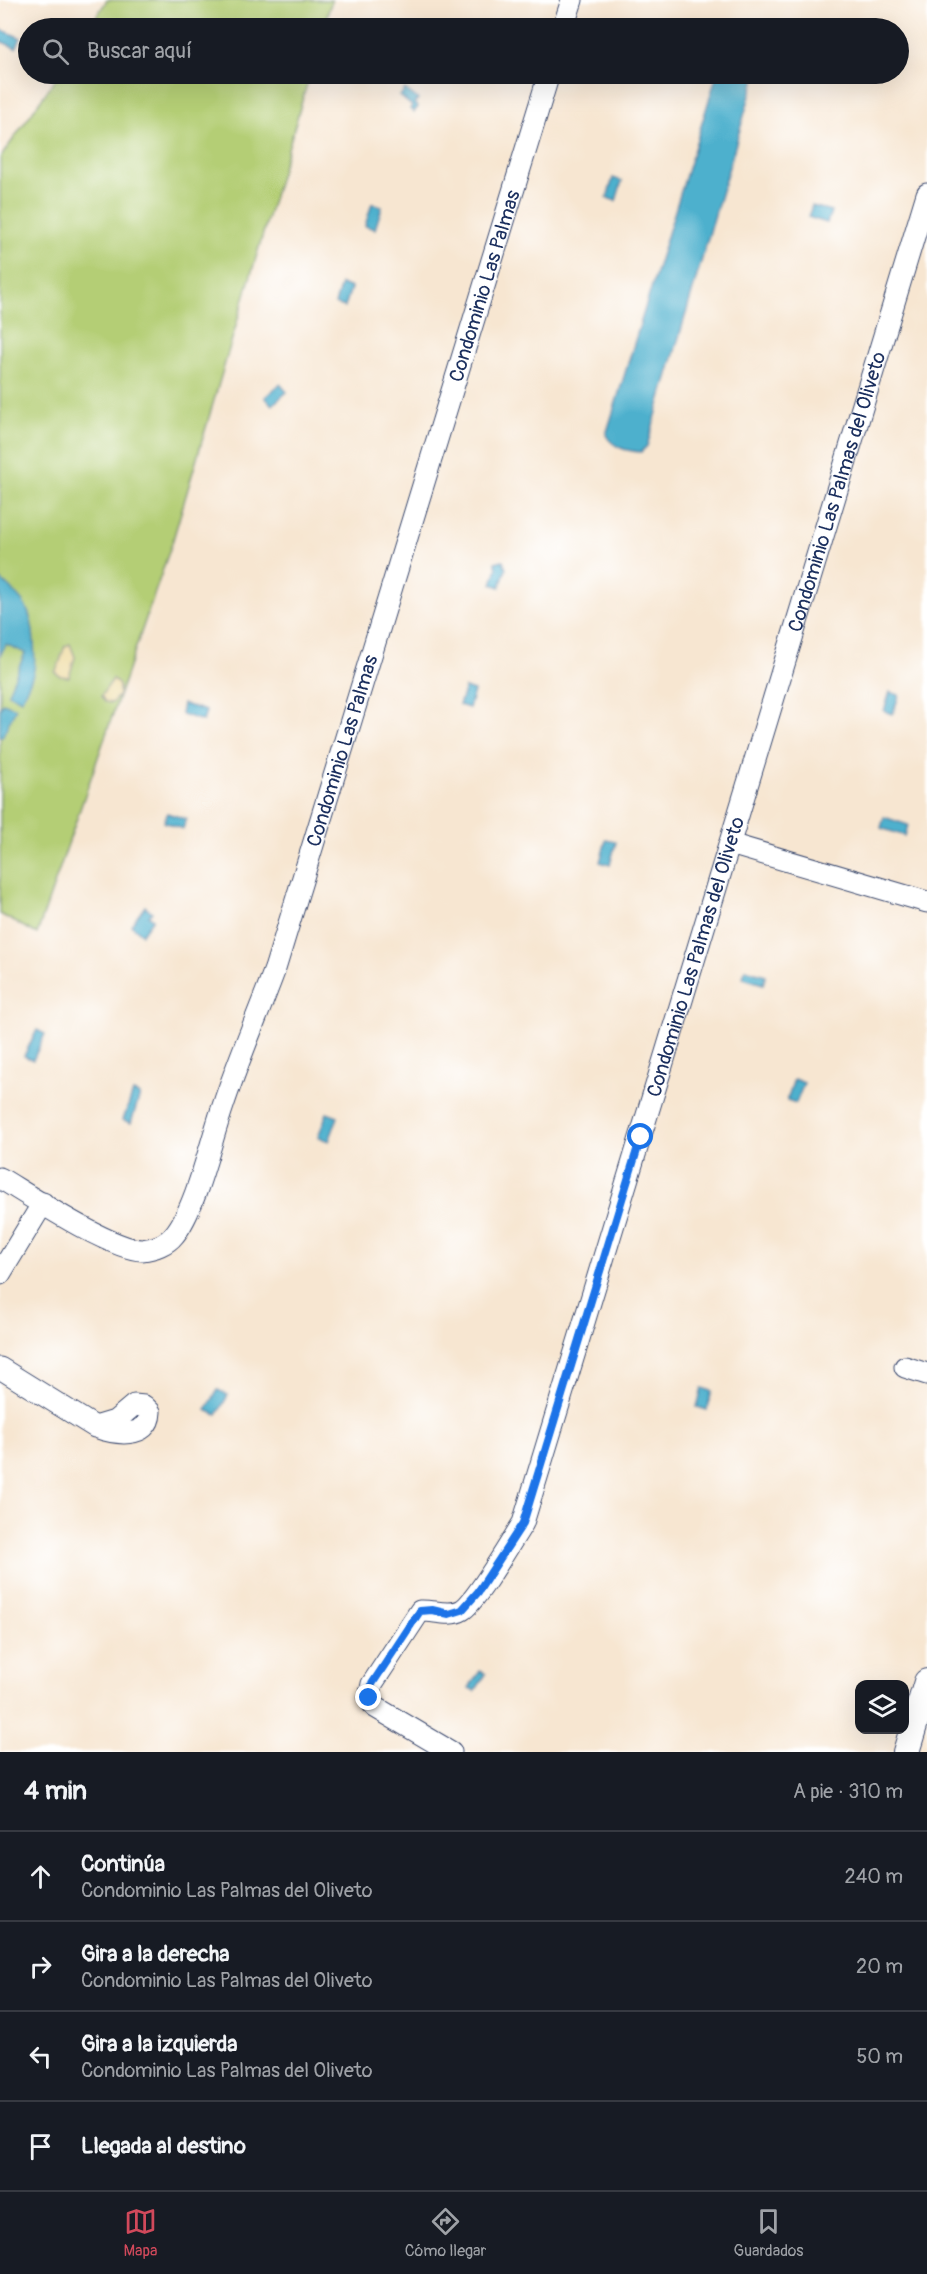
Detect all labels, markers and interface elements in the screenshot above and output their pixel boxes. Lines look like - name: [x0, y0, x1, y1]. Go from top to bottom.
- search box: [18, 18, 909, 84]
- icon: search: [39, 35, 72, 68]
- text: Buscar aquí: [87, 37, 192, 65]
- street label: Condominio Las Palmas: [443, 187, 525, 385]
- street label: Condominio Las Palmas del Oliveto: [782, 348, 891, 635]
- street label: Condominio Las Palmas: [301, 652, 383, 850]
- street label: Condominio Las Palmas del Oliveto: [641, 813, 750, 1100]
- route start: [627, 1123, 653, 1149]
- map controls: [855, 1680, 909, 1734]
- button: layers: [855, 1680, 909, 1734]
- route end: [355, 1684, 381, 1710]
- text: 4 min: [24, 1775, 87, 1807]
- text: A pie · 310 m: [793, 1779, 903, 1804]
- text: Continúa: [81, 1850, 165, 1878]
- icon: ahead: [24, 1860, 57, 1893]
- text: 240 m: [844, 1864, 903, 1889]
- text: Condominio Las Palmas del Oliveto: [81, 1878, 373, 1903]
- text: Gira a la derecha: [81, 1940, 229, 1968]
- icon: right: [24, 1950, 57, 1983]
- text: 20 m: [856, 1954, 903, 1979]
- text: Condominio Las Palmas del Oliveto: [81, 1968, 373, 1993]
- text: Gira a la izquierda: [81, 2030, 238, 2058]
- icon: left: [24, 2040, 57, 2073]
- text: 50 m: [856, 2044, 903, 2069]
- text: Condominio Las Palmas del Oliveto: [81, 2058, 373, 2083]
- icon: arrive: [24, 2130, 57, 2163]
- text: Llegada al destino: [81, 2132, 246, 2160]
- tab: Mapa: [124, 2205, 158, 2261]
- tab: Cómo llegar: [405, 2205, 486, 2261]
- tab: Guardados: [733, 2205, 803, 2261]

